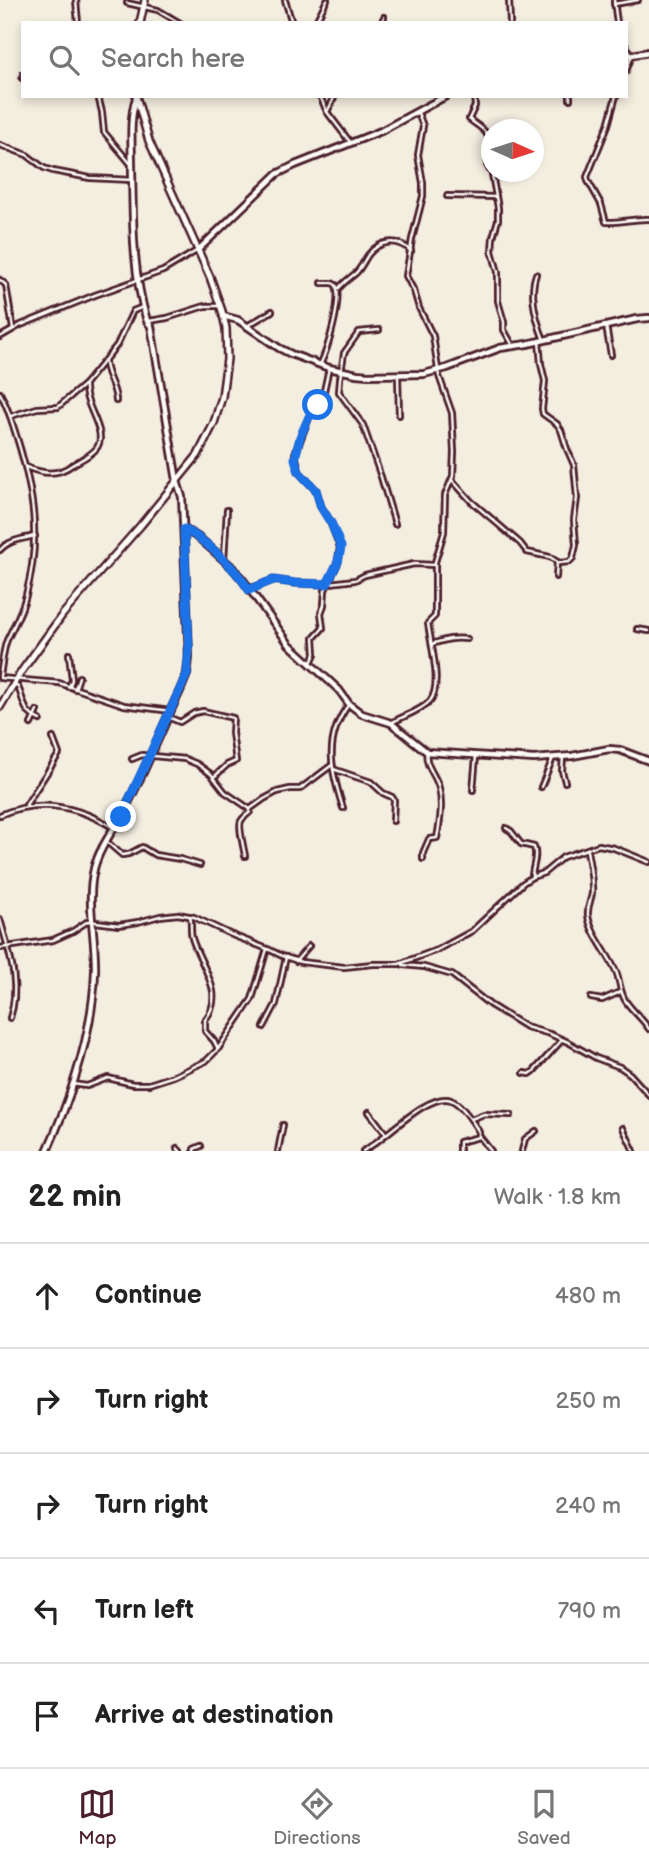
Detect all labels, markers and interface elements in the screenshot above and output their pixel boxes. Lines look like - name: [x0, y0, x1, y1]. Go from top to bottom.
- search box: [21, 21, 628, 98]
- icon: search: [45, 41, 83, 79]
- text: Search here: [101, 44, 245, 75]
- north arrow: [481, 119, 544, 182]
- route start: [302, 389, 333, 420]
- route end: [105, 801, 136, 832]
- text: 22 min: [28, 1179, 122, 1215]
- text: Walk · 1.8 km: [494, 1183, 621, 1211]
- icon: ahead: [28, 1277, 66, 1315]
- text: Continue: [95, 1280, 202, 1311]
- text: 480 m: [555, 1282, 621, 1310]
- icon: right: [28, 1382, 66, 1420]
- text: Turn right: [95, 1385, 208, 1416]
- text: 250 m: [555, 1387, 621, 1415]
- icon: right: [28, 1487, 66, 1525]
- text: Turn right: [95, 1490, 208, 1521]
- text: 240 m: [555, 1492, 621, 1520]
- icon: left: [28, 1592, 66, 1630]
- text: Turn left: [95, 1595, 194, 1626]
- text: 790 m: [558, 1597, 621, 1625]
- icon: arrive: [28, 1697, 66, 1735]
- text: Arrive at destination: [95, 1700, 334, 1731]
- tab: Map: [78, 1785, 117, 1850]
- tab: Directions: [273, 1785, 361, 1850]
- tab: Saved: [517, 1785, 571, 1850]

